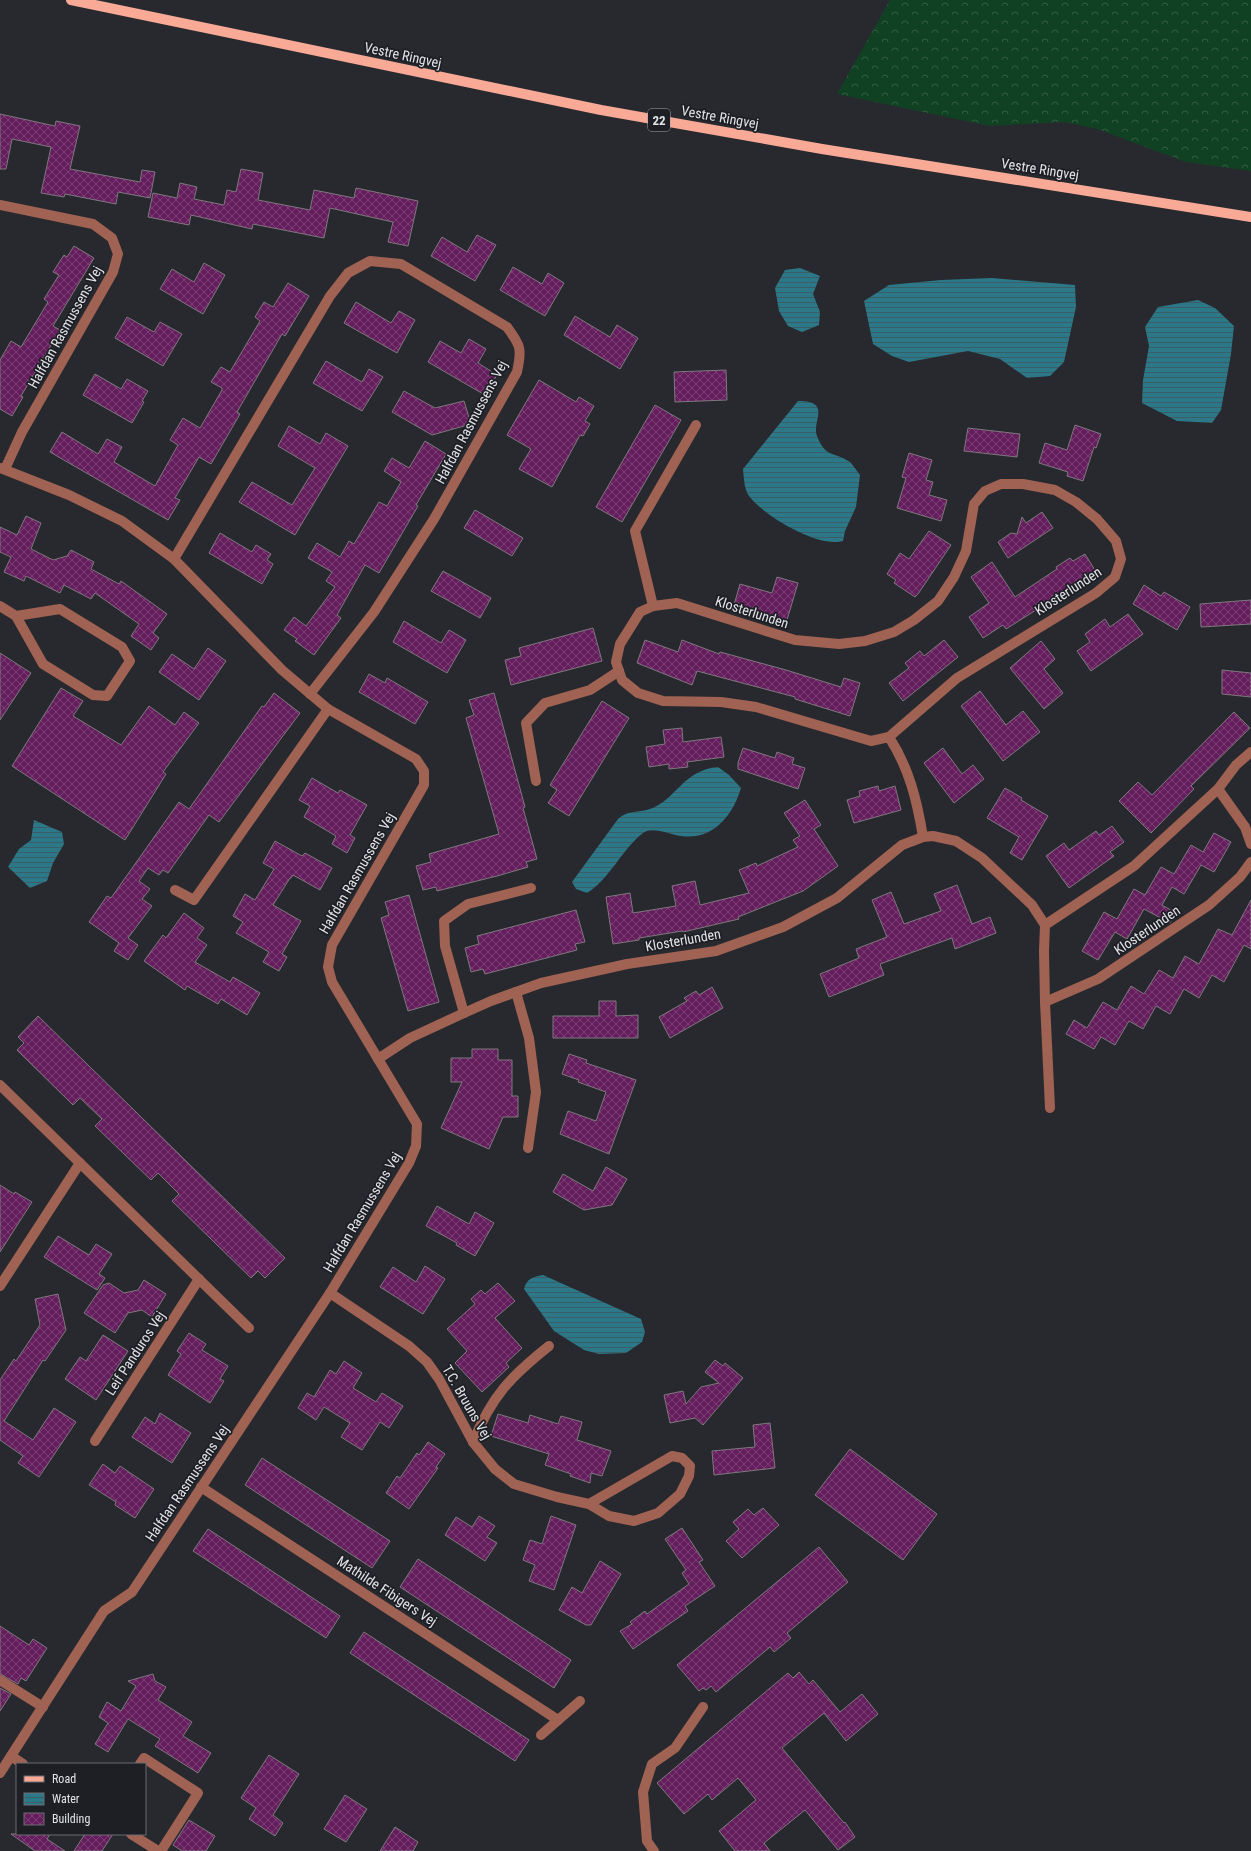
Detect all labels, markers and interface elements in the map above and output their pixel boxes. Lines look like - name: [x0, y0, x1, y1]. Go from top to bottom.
- street label: Vestre Ringvej: [363, 39, 443, 71]
- street label: Vestre Ringvej: [680, 102, 760, 132]
- road number: 22: [648, 109, 670, 131]
- street label: Vestre Ringvej: [1000, 155, 1080, 183]
- street label: Halfdan Rasmussens Vej: [25, 263, 105, 391]
- street label: Halfdan Rasmussens Vej: [432, 358, 510, 486]
- street label: Klosterlunden: [1032, 564, 1104, 618]
- street label: Klosterlunden: [713, 593, 791, 631]
- street label: Halfdan Rasmussens Vej: [316, 810, 398, 936]
- street label: Klosterlunden: [1111, 902, 1183, 958]
- street label: Klosterlunden: [644, 925, 722, 955]
- street label: Halfdan Rasmussens Vej: [320, 1149, 404, 1275]
- street label: Leif Panduros Vej: [102, 1308, 168, 1398]
- street label: T.C. Bruuns Vej: [439, 1362, 495, 1442]
- street label: Halfdan Rasmussens Vej: [142, 1422, 232, 1544]
- street label: Mathilde Fibigers Vej: [334, 1553, 440, 1629]
- legend: [16, 1763, 146, 1835]
- text: Road: [52, 1772, 76, 1786]
- text: Water: [52, 1792, 80, 1806]
- text: Building: [52, 1812, 90, 1826]

